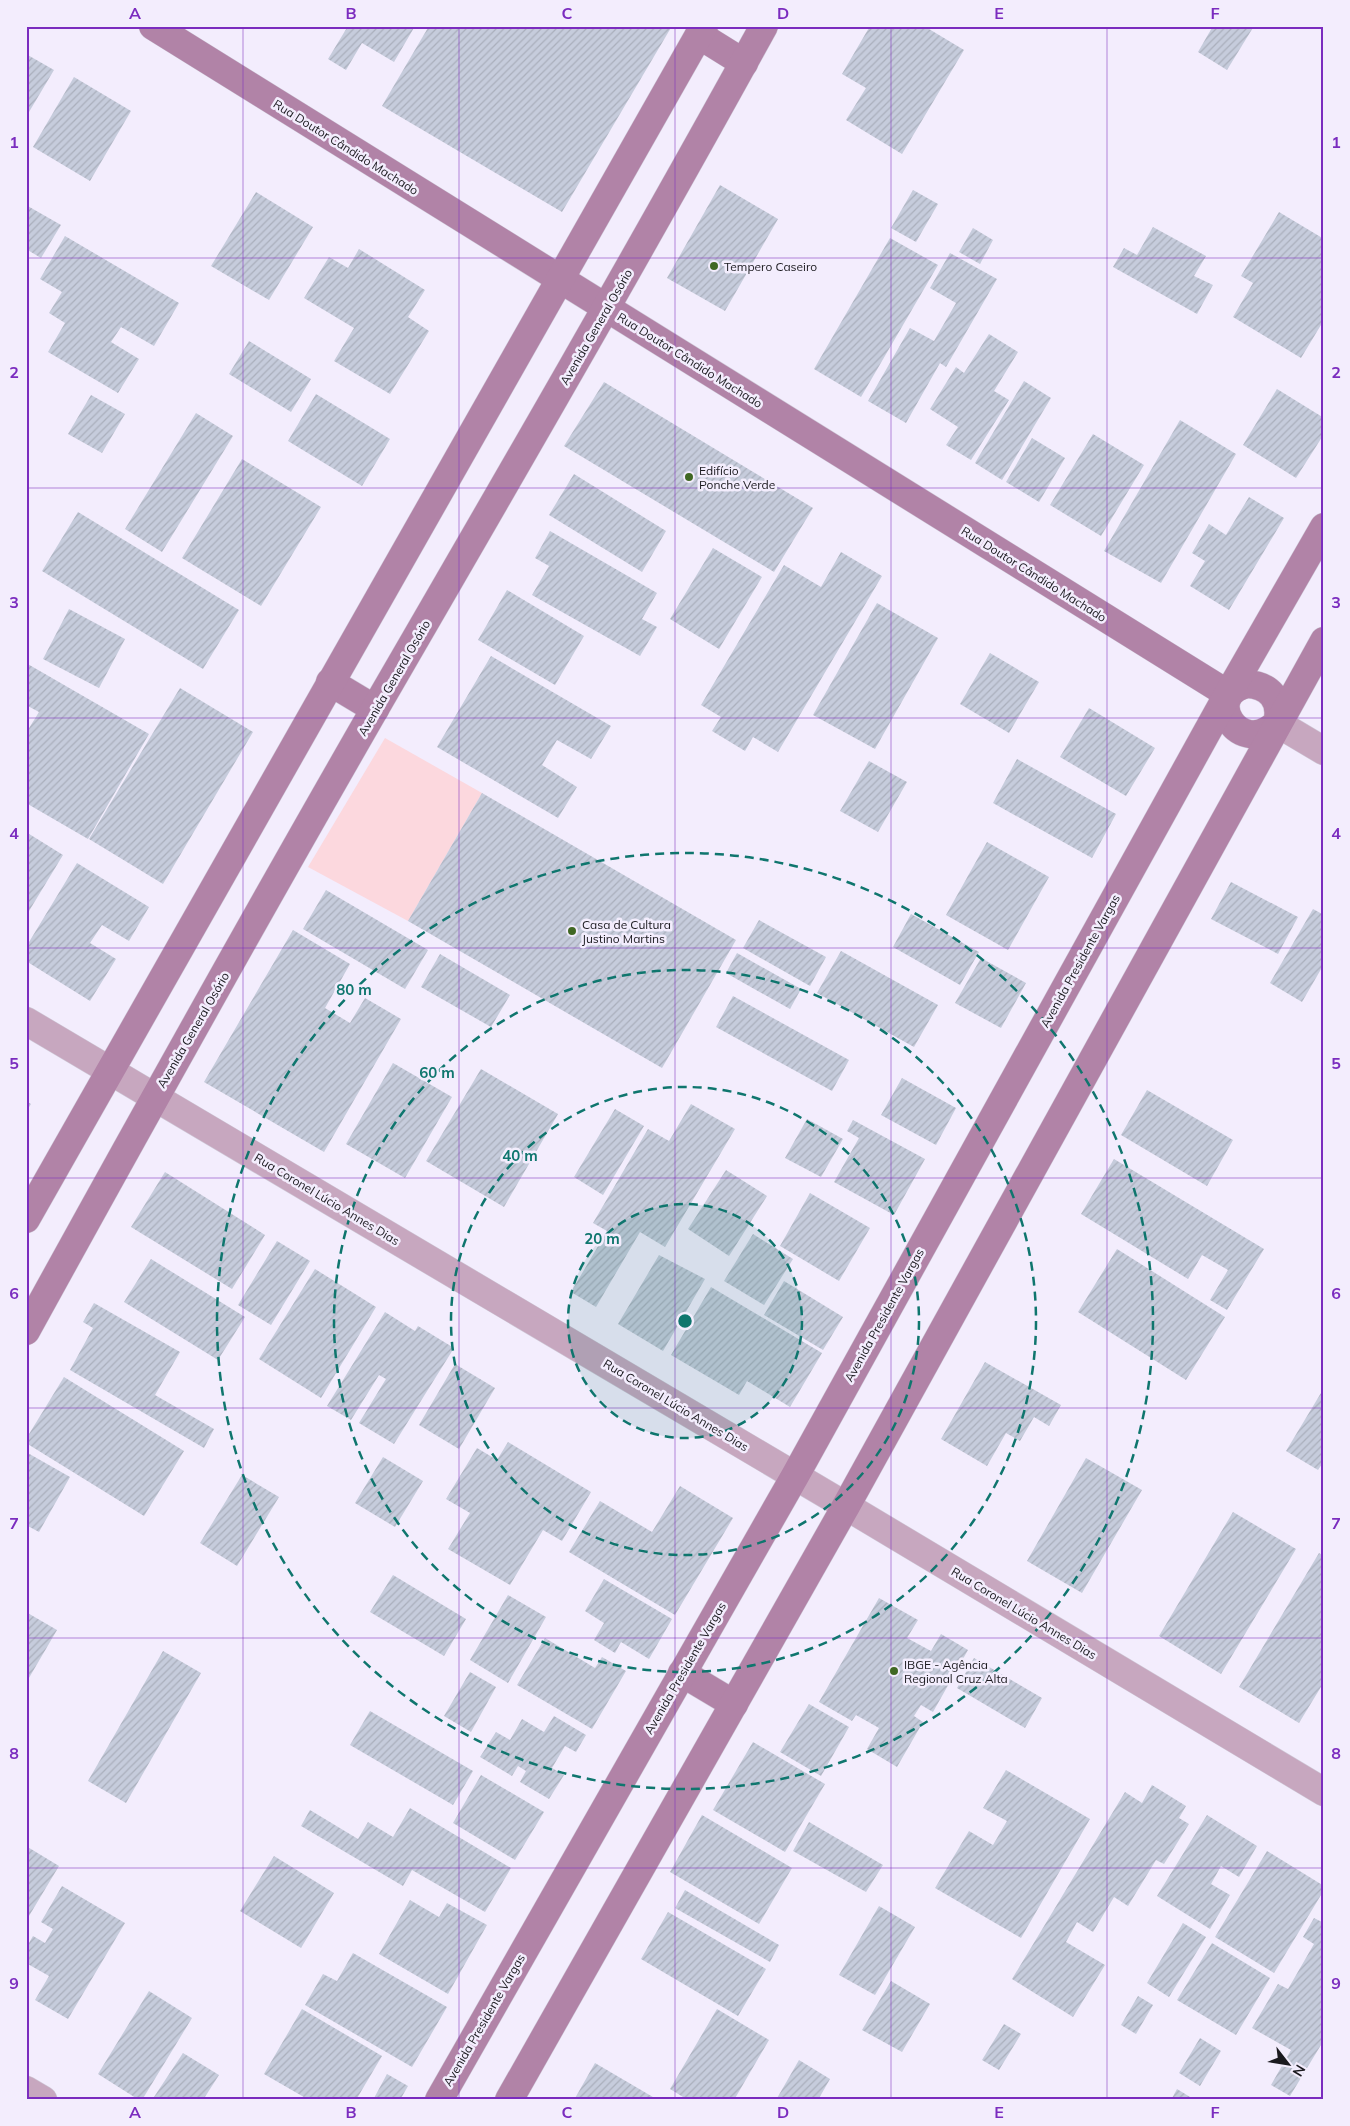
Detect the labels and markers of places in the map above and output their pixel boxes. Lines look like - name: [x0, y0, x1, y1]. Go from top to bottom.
- place label: Tempero Caseiro: [724, 259, 817, 274]
- marker: Tempero Caseiro: [708, 260, 720, 272]
- place label: Edifício Ponche Verde: [699, 463, 775, 492]
- marker: Edifício Ponche Verde: [683, 471, 695, 483]
- place label: Casa de Cultura Justino Martins: [582, 917, 671, 946]
- marker: Casa de Cultura Justino Martins: [566, 925, 578, 937]
- centre of rings: [676, 1312, 694, 1330]
- place label: IBGE - Agência Regional Cruz Alta: [904, 1657, 1008, 1686]
- marker: IBGE - Agência Regional Cruz Alta: [888, 1665, 900, 1677]

